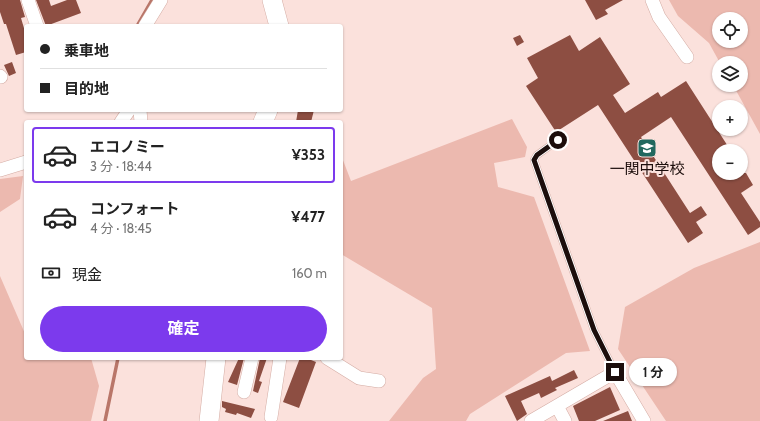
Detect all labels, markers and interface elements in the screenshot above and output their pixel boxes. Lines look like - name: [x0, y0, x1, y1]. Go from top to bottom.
- map controls: [712, 12, 748, 180]
- button: locate: [712, 12, 748, 48]
- text: 乗車地: [64, 42, 109, 60]
- button: layers: [712, 56, 748, 92]
- text: 目的地: [64, 80, 109, 98]
- button: +: [712, 100, 748, 136]
- route start: [549, 131, 567, 149]
- icon: car: [42, 137, 78, 173]
- school or university icon: 一関中学校: [636, 137, 658, 159]
- text: エコノミー: [90, 138, 165, 156]
- button: −: [712, 144, 748, 180]
- text: ¥353: [292, 146, 325, 164]
- text: 3 分 · 18:44: [90, 158, 152, 174]
- place label: 一関中学校: [609, 160, 685, 178]
- icon: car: [42, 199, 78, 235]
- text: コンフォート: [90, 200, 180, 218]
- text: ¥477: [291, 208, 325, 226]
- text: 4 分 · 18:45: [90, 220, 152, 236]
- icon: cash: [40, 262, 62, 284]
- text: 160 m: [292, 265, 327, 281]
- text: 現金: [72, 266, 102, 284]
- button: 確定: [40, 306, 327, 352]
- callout: 1 分: [629, 358, 677, 386]
- route end: [606, 363, 624, 381]
- text: 1 分: [643, 364, 663, 380]

